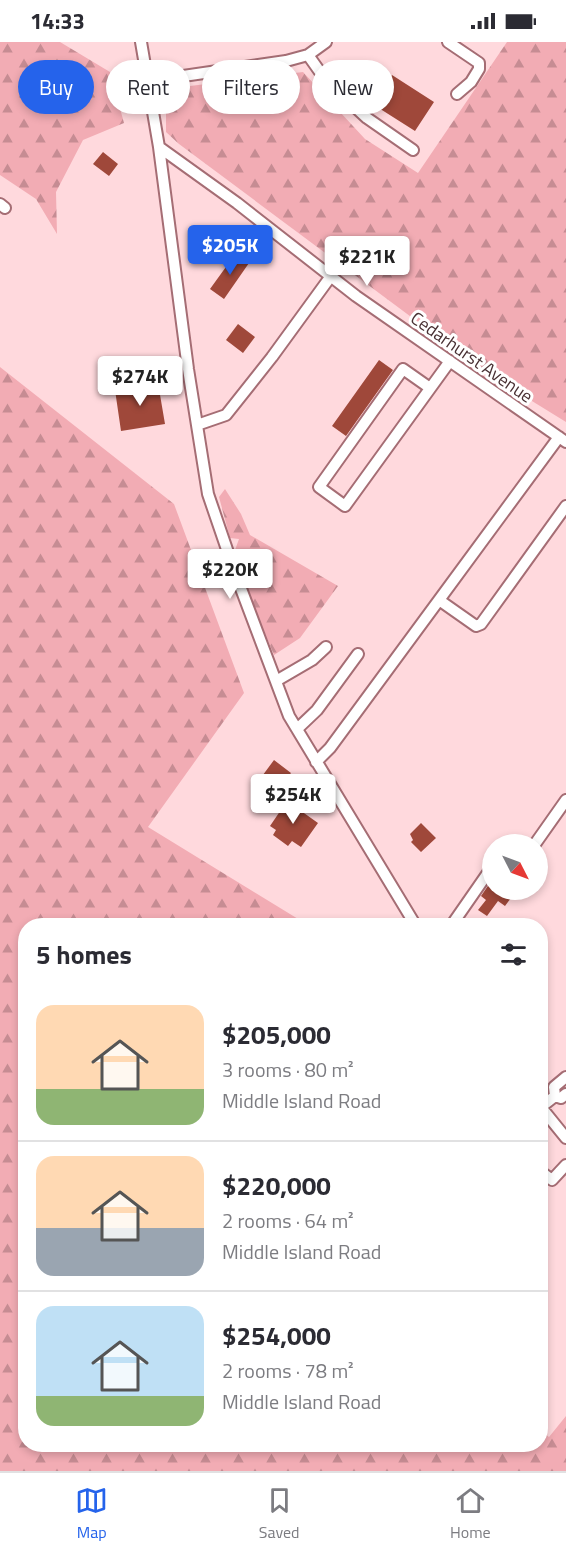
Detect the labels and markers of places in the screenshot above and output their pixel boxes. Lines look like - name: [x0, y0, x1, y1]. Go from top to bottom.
- pin: $205K: [188, 225, 272, 276]
- pin: $221K: [325, 236, 409, 287]
- pin: $274K: [98, 356, 182, 407]
- pin: $220K: [188, 549, 272, 600]
- pin: $254K: [251, 774, 335, 825]

